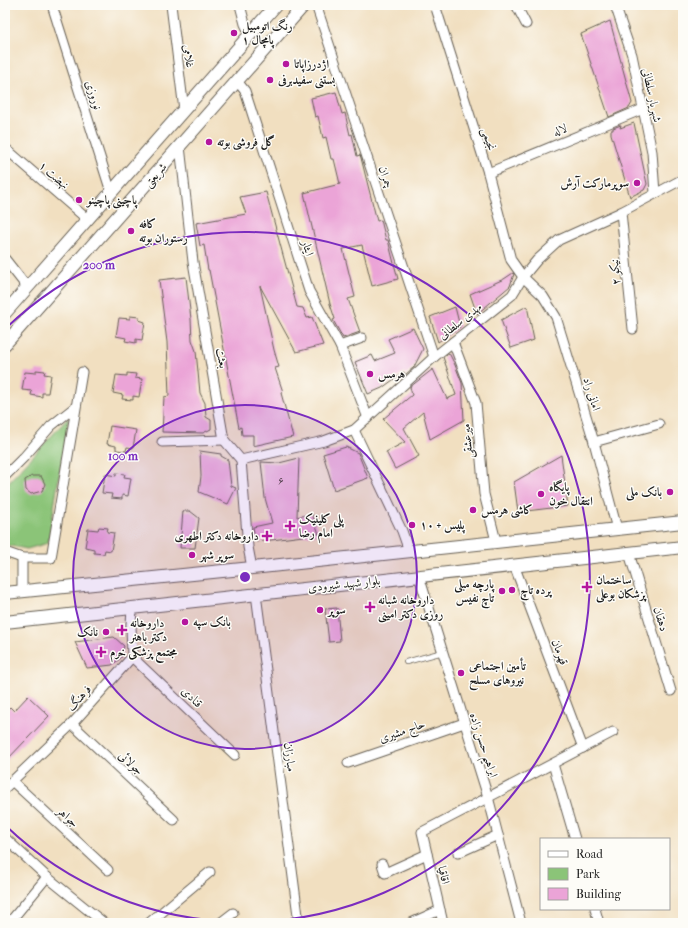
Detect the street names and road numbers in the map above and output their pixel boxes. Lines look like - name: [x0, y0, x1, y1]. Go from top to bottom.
- street label: غلامی: [180, 43, 198, 69]
- street label: شهریار سلطانی: [638, 67, 665, 124]
- street label: نوروزی: [82, 79, 105, 112]
- street label: لاله: [551, 121, 570, 139]
- street label: نجیمی: [477, 126, 499, 153]
- street label: نهضت ۱: [35, 158, 72, 193]
- street label: شریعتی: [141, 160, 171, 191]
- street label: چمران: [375, 164, 396, 190]
- street label: ایثار: [298, 237, 317, 258]
- street label: نیکو ۲: [607, 258, 624, 286]
- street label: مهدی سلطانی: [436, 299, 485, 343]
- street label: بعثت: [213, 347, 231, 369]
- street label: امانی راد: [580, 376, 604, 413]
- street label: میرعشقی: [459, 423, 477, 459]
- street label: بلوار شهید شیرودی: [307, 573, 381, 596]
- street label: دهقان: [651, 605, 671, 633]
- street label: قهرمان: [548, 637, 571, 667]
- street label: فرهنگ: [63, 682, 95, 714]
- street label: قنادی: [179, 684, 205, 710]
- street label: ابراهیم حسن زاده: [462, 711, 501, 781]
- street label: حاج مشیری: [377, 717, 428, 749]
- street label: مبارزان: [281, 742, 299, 772]
- street label: جولائی: [115, 748, 146, 779]
- street label: جواهر: [52, 802, 82, 831]
- street label: اقاقیا: [435, 865, 453, 886]

